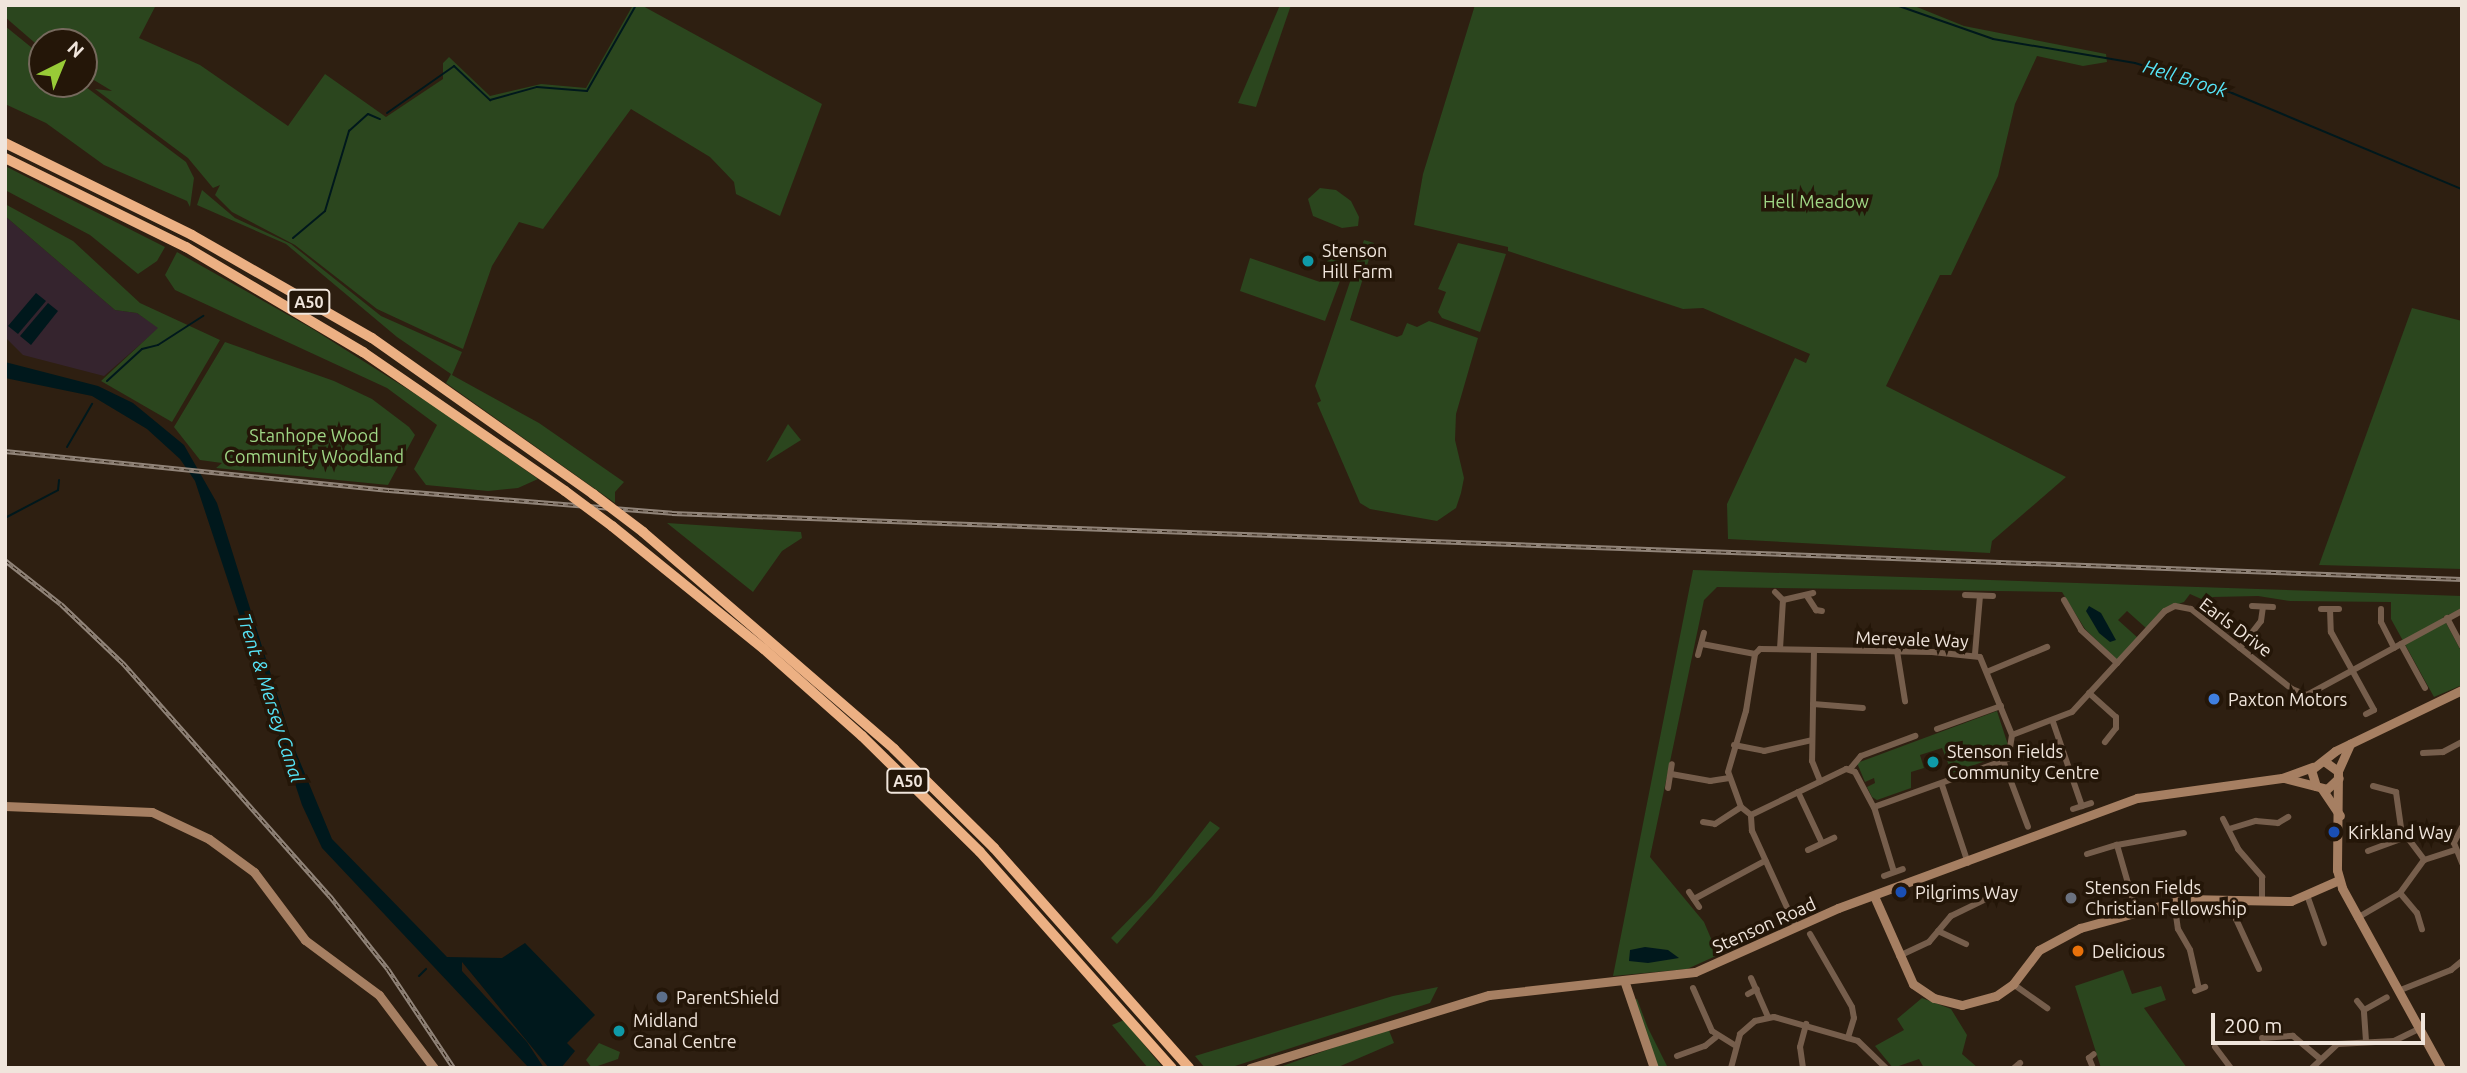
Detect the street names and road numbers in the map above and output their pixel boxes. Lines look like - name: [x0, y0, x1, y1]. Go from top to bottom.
- road number: A50: [286, 290, 332, 314]
- street label: Earls Drive: [2195, 593, 2277, 661]
- street label: Merevale Way: [1855, 626, 1969, 652]
- road number: A50: [885, 768, 931, 794]
- street label: Stenson Road: [1709, 893, 1819, 957]

